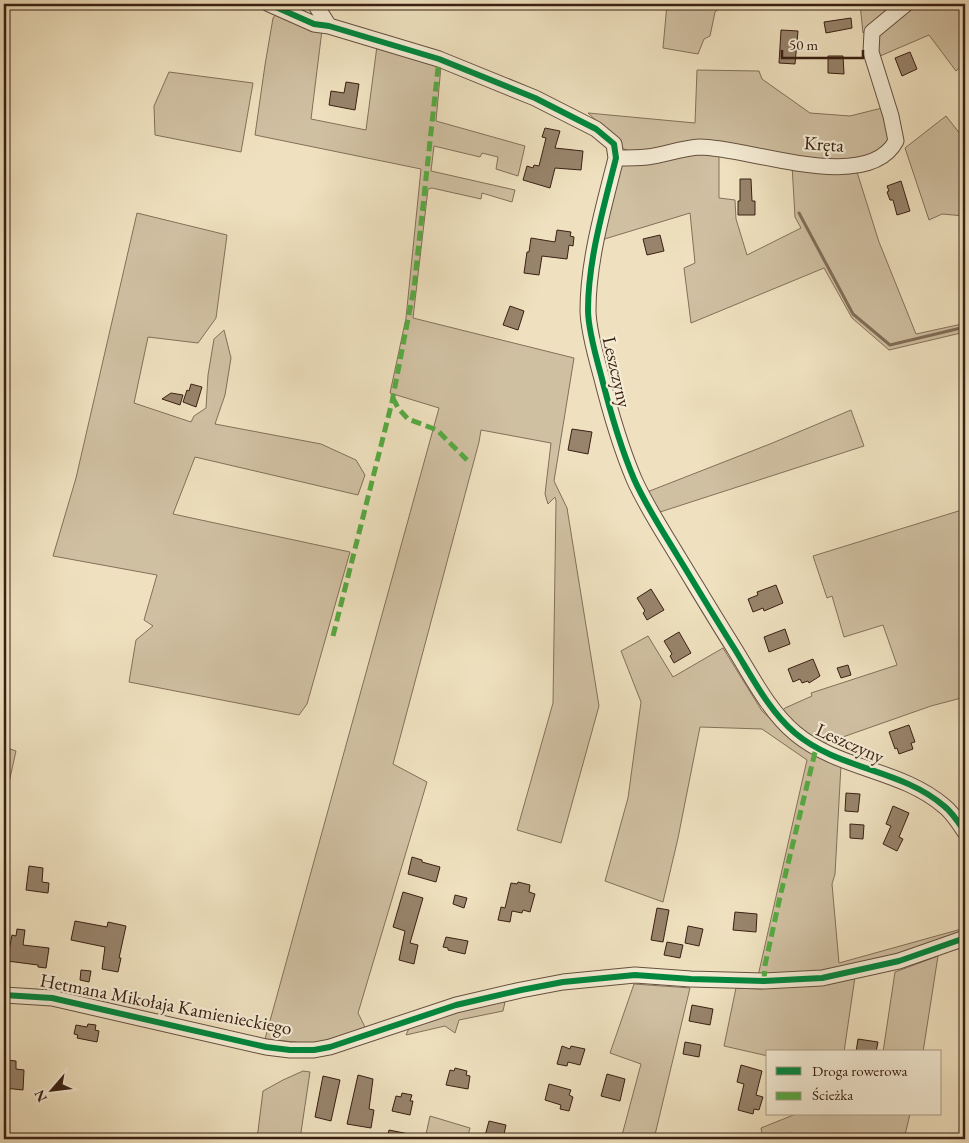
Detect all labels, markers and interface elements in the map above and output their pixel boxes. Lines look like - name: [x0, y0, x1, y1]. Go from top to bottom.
- scale bar: [782, 28, 863, 60]
- text: 50 m: [789, 35, 818, 54]
- street label: Kręta: [803, 130, 845, 158]
- street label: Leszczyny: [597, 334, 637, 411]
- street label: Leszczyny: [812, 717, 889, 769]
- street label: Hetmana Mikołaja Kamienieckiego: [38, 967, 294, 1041]
- legend: [766, 1050, 942, 1116]
- text: Droga rowerowa: [812, 1061, 907, 1080]
- north arrow: [28, 1066, 78, 1116]
- text: Ścieżka: [812, 1085, 853, 1104]
- text: N: [30, 1086, 51, 1105]

